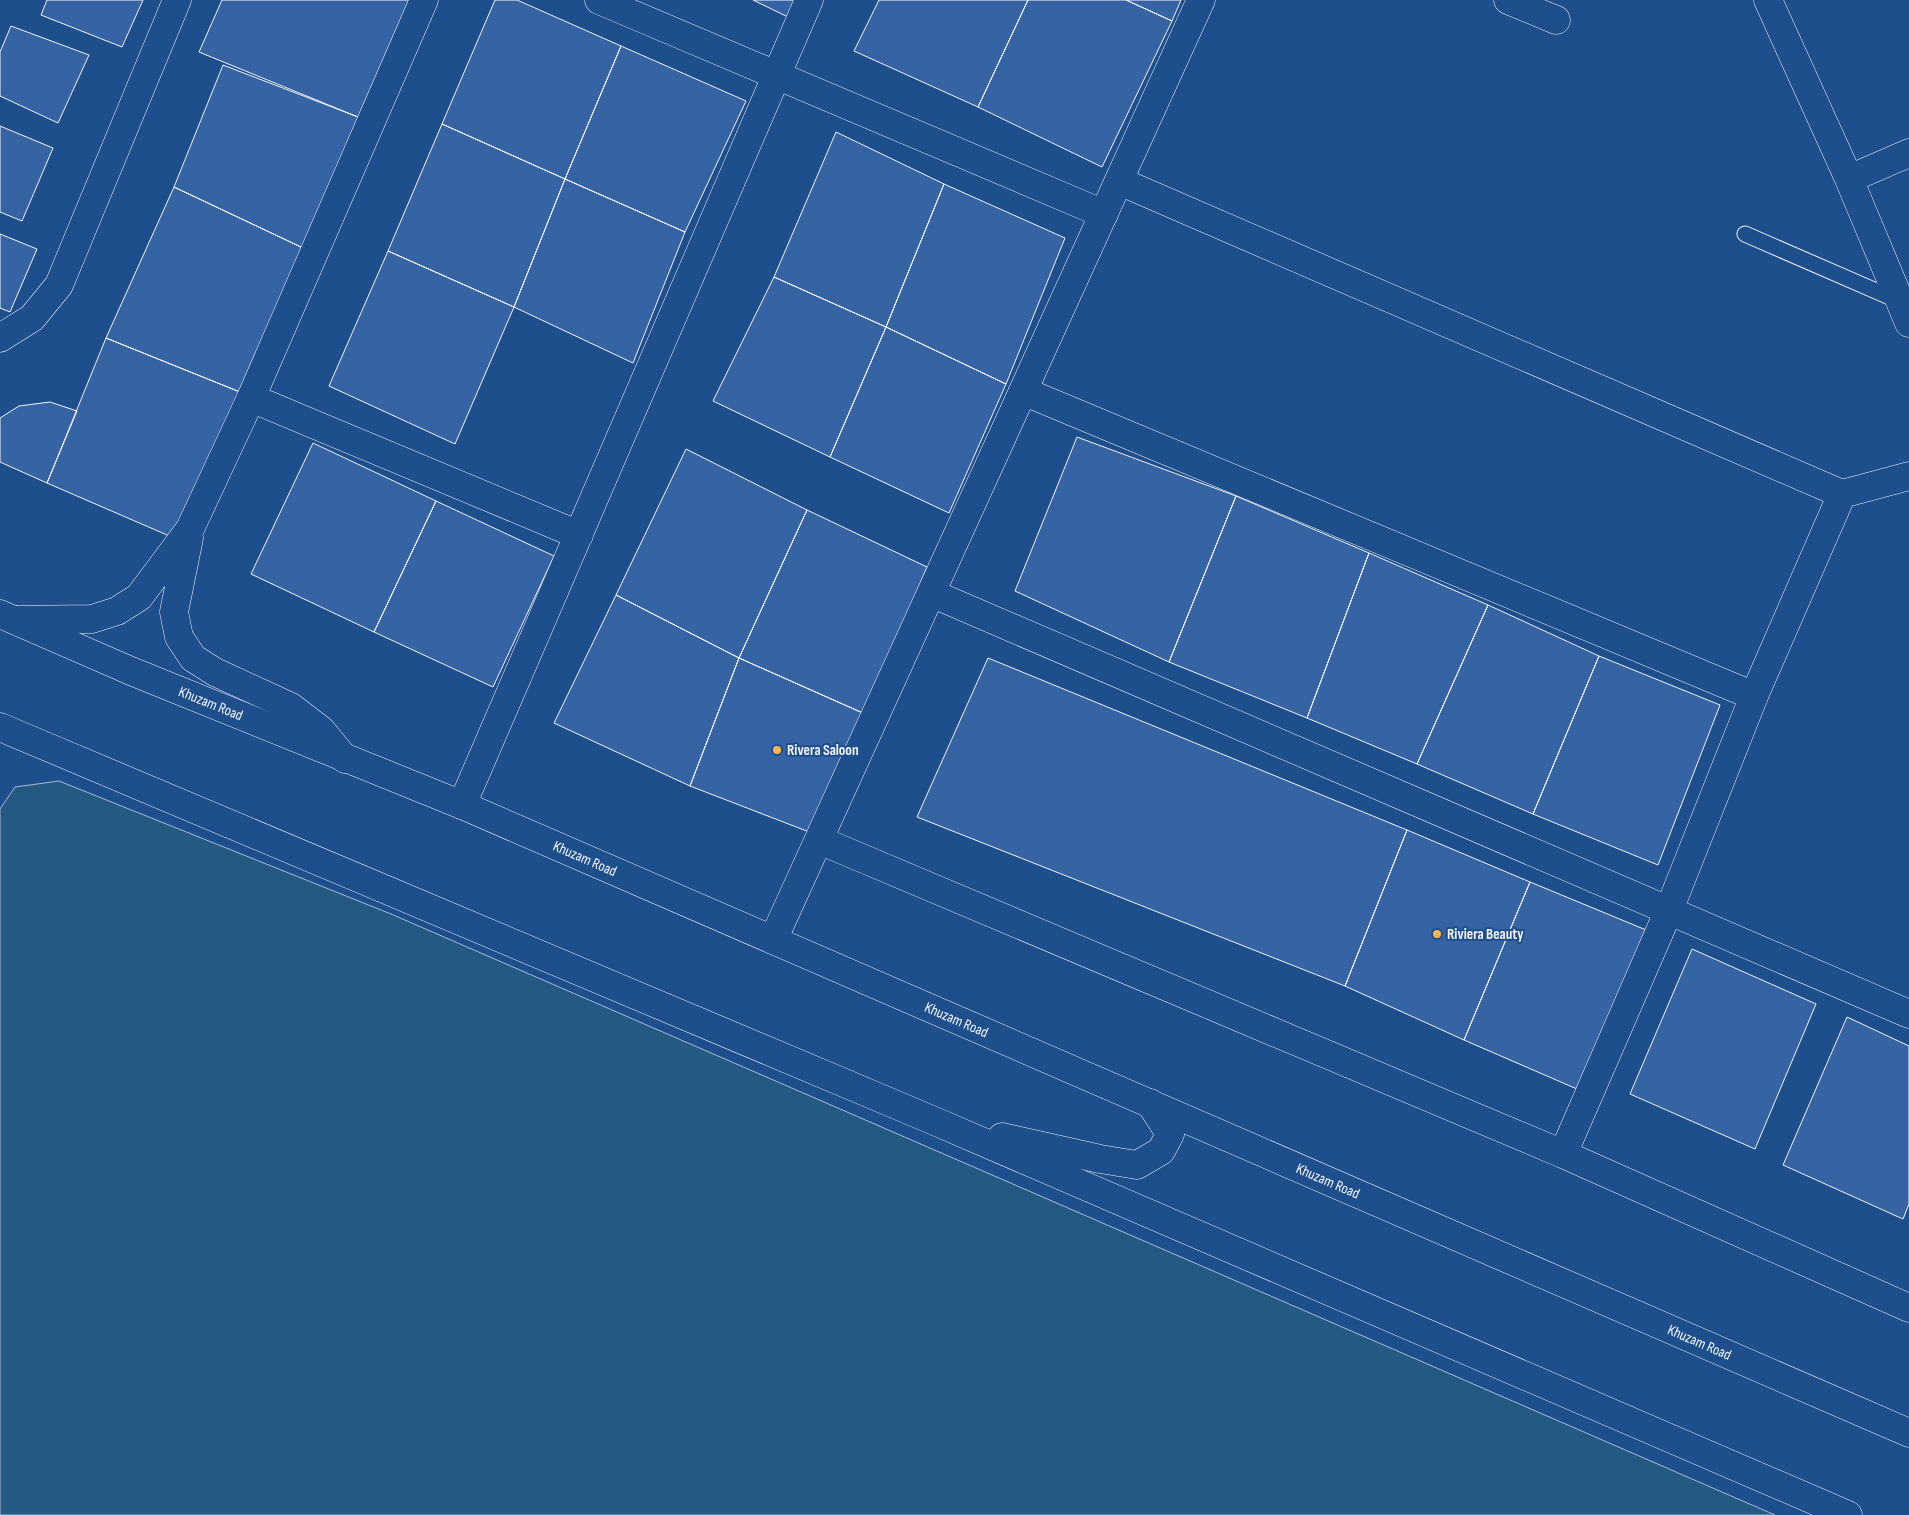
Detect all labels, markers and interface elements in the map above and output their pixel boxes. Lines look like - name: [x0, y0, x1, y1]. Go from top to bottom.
- street label: Khuzam Road: [176, 682, 246, 725]
- place label: Rivera Saloon: [787, 741, 859, 760]
- marker: Rivera Saloon: [771, 744, 783, 756]
- street label: Khuzam Road: [550, 837, 620, 881]
- place label: Riviera Beauty: [1447, 925, 1524, 944]
- marker: Riviera Beauty: [1431, 928, 1443, 940]
- street label: Khuzam Road: [921, 998, 991, 1042]
- street label: Khuzam Road: [1293, 1159, 1363, 1204]
- street label: Khuzam Road: [1664, 1320, 1734, 1365]

